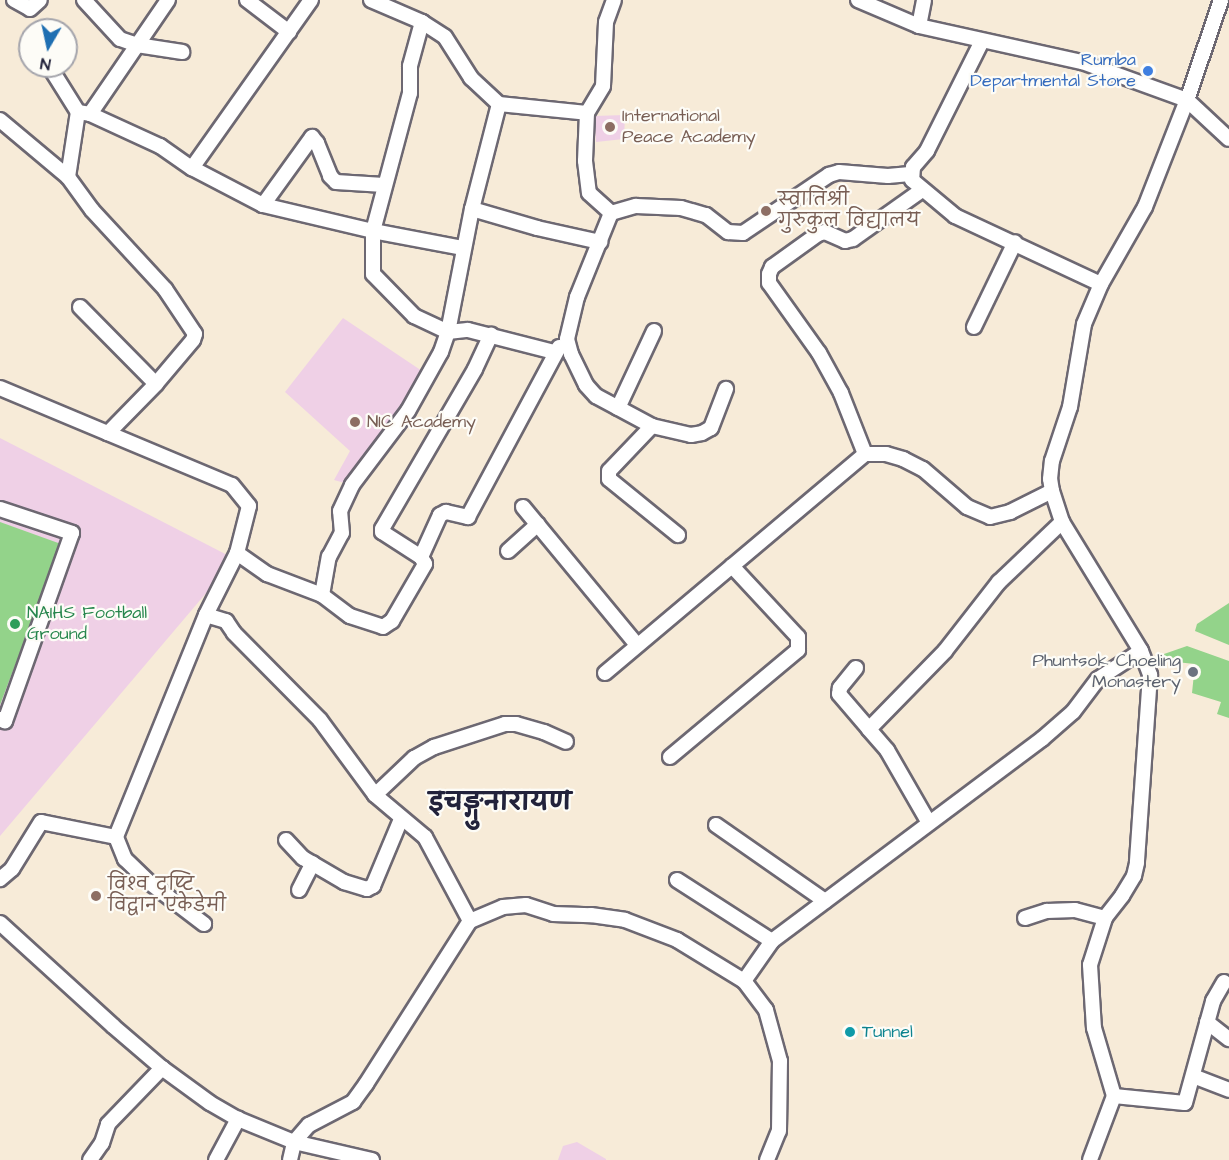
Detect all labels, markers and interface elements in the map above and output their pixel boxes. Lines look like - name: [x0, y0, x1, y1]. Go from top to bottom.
- north arrow: [18, 18, 78, 78]
- place label: Rumba Departmental Store: [970, 50, 1136, 92]
- text: N: [39, 52, 52, 75]
- marker: Rumba Departmental Store: [1141, 64, 1155, 78]
- place label: International Peace Academy: [622, 106, 756, 148]
- marker: International Peace Academy: [603, 120, 617, 134]
- place label: स्वातिश्री गुरुकुल विद्यालय: [778, 190, 920, 232]
- marker: स्वातिश्री गुरुकुल विद्यालय: [759, 204, 773, 218]
- place label: NIC Academy: [367, 411, 476, 433]
- marker: NIC Academy: [348, 415, 362, 429]
- place label: NAIHS Football Ground: [27, 603, 147, 646]
- marker: NAIHS Football Ground: [8, 617, 22, 631]
- place label: Phuntsok Choeling Monastery: [1032, 651, 1181, 694]
- marker: Phuntsok Choeling Monastery: [1186, 665, 1200, 679]
- district label: इचङ्गुनारायण: [429, 790, 571, 818]
- place label: विश्व दृष्टि विद्वान एकेडेमी: [108, 875, 226, 918]
- marker: विश्व दृष्टि विद्वान एकेडेमी: [89, 889, 103, 903]
- place label: Tunnel: [862, 1021, 913, 1043]
- marker: Tunnel: [843, 1025, 857, 1039]

